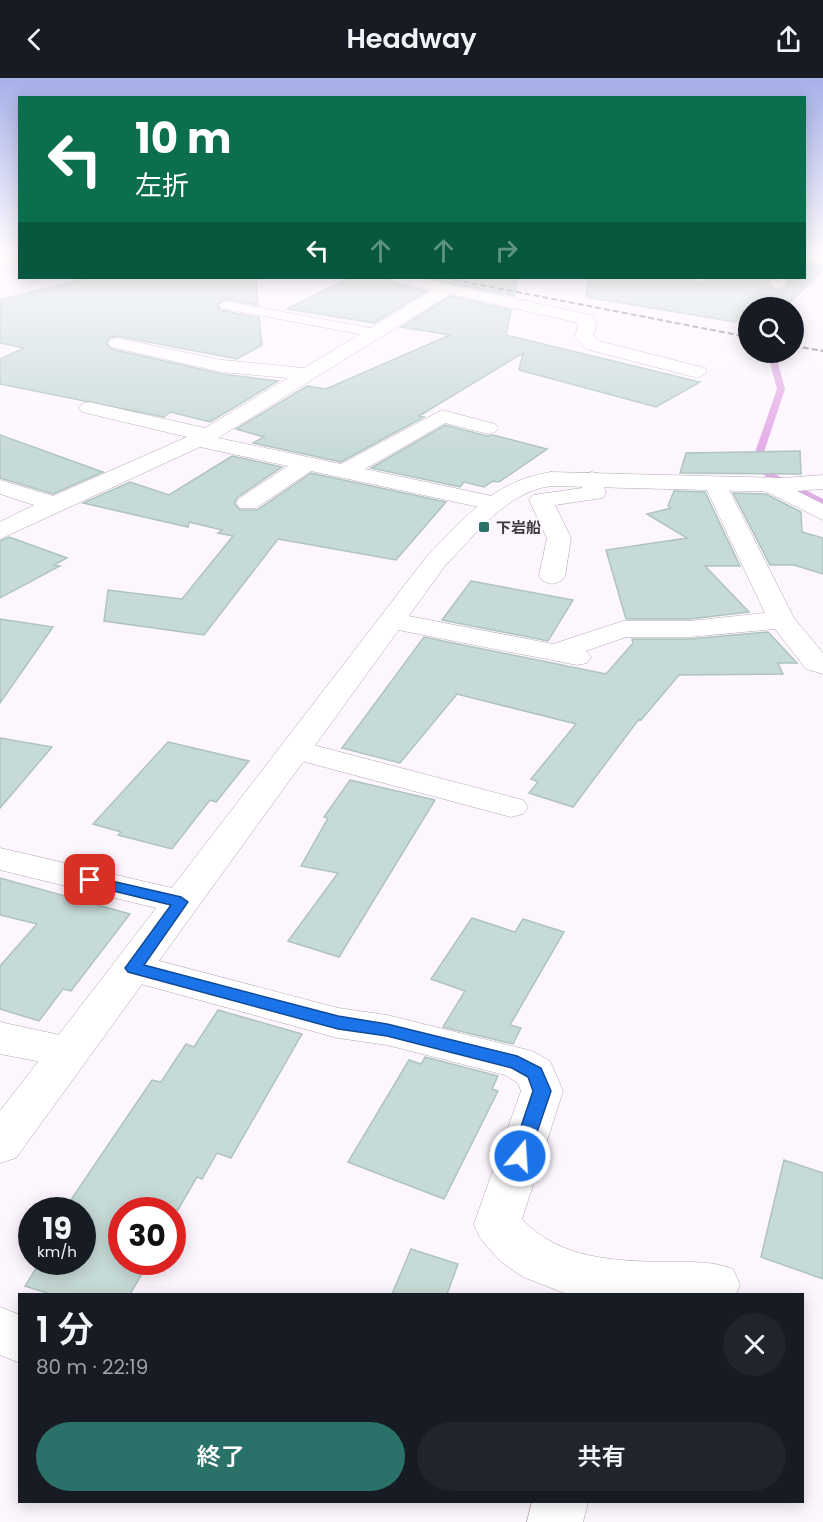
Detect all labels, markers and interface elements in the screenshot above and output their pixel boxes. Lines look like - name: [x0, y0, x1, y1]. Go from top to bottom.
- text: Headway: [346, 20, 477, 57]
- icon: back: [18, 23, 51, 56]
- icon: share: [772, 23, 805, 56]
- text: 10 m: [135, 109, 232, 168]
- icon: left: [36, 120, 114, 198]
- text: 左折: [135, 167, 189, 204]
- icon: left: [301, 234, 334, 267]
- icon: ahead: [364, 234, 397, 267]
- icon: ahead: [427, 234, 460, 267]
- icon: right: [490, 234, 523, 267]
- map controls: [738, 297, 804, 363]
- button: search: [738, 297, 804, 363]
- place label: 下岩船: [496, 517, 541, 538]
- marker: 下岩船: [477, 520, 491, 534]
- pin: [64, 854, 115, 905]
- icon: arrive: [73, 863, 106, 896]
- position arrow: [488, 1124, 552, 1188]
- speed limit sign: 30: [108, 1197, 186, 1275]
- text: 19: [42, 1207, 72, 1250]
- text: km/h: [37, 1241, 77, 1262]
- text: 1 分: [36, 1304, 94, 1355]
- button: close: [723, 1313, 786, 1376]
- text: 80 m · 22:19: [36, 1353, 148, 1381]
- button: 終了: [36, 1422, 405, 1491]
- button: 共有: [417, 1422, 786, 1491]

